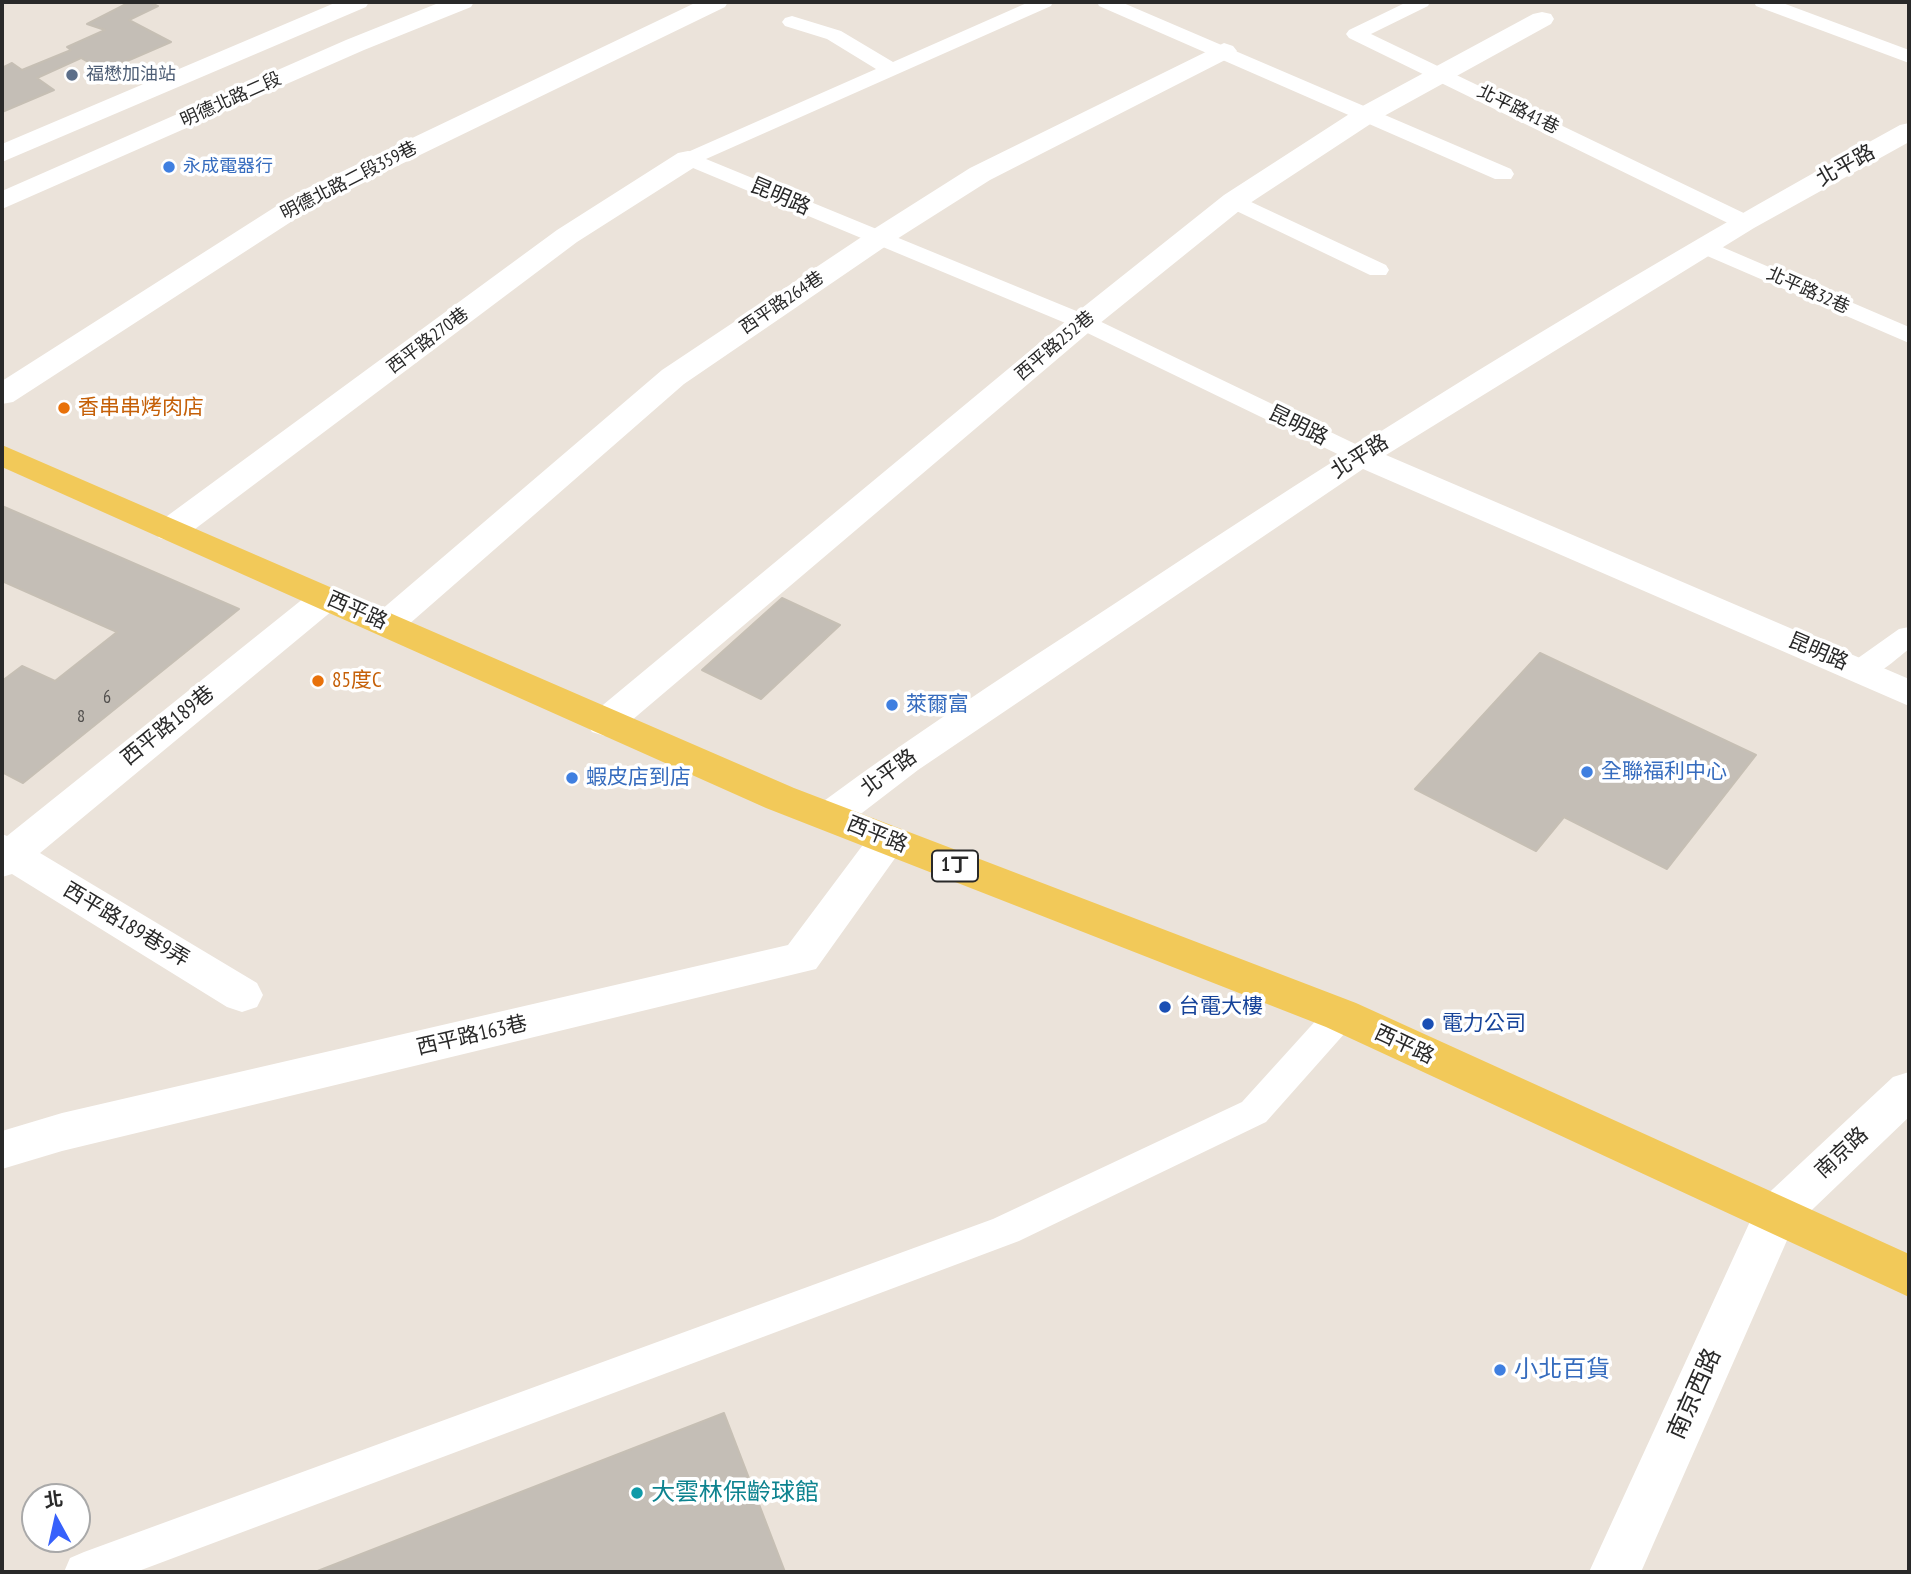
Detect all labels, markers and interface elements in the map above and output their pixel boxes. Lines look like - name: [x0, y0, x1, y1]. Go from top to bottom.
- place label: 福懋加油站: [86, 64, 176, 86]
- marker: 福懋加油站: [64, 67, 80, 83]
- street label: 明德北路二段: [177, 68, 285, 132]
- street label: 北平路41巷: [1474, 81, 1562, 139]
- street label: 明德北路二段359巷: [277, 137, 421, 225]
- street label: 北平路: [1812, 140, 1880, 192]
- place label: 永成電器行: [183, 156, 273, 178]
- marker: 永成電器行: [161, 159, 177, 175]
- street label: 昆明路: [746, 173, 814, 221]
- street label: 北平路32巷: [1763, 263, 1853, 319]
- street label: 西平路264巷: [736, 267, 828, 339]
- street label: 西平路270巷: [383, 303, 473, 379]
- street label: 西平路252巷: [1011, 307, 1099, 385]
- place label: 香串串烤肉店: [78, 395, 204, 421]
- marker: 香串串烤肉店: [56, 400, 72, 416]
- street label: 昆明路: [1264, 401, 1332, 451]
- street label: 北平路: [1327, 430, 1393, 484]
- street label: 西平路: [323, 587, 391, 635]
- street label: 昆明路: [1784, 628, 1852, 676]
- place label: 85度C: [332, 668, 382, 694]
- marker: 85度C: [310, 673, 326, 689]
- street label: 西平路189巷: [116, 681, 220, 771]
- house number: 6: [103, 687, 111, 709]
- place label: 萊爾富: [906, 692, 969, 718]
- marker: 萊爾富: [884, 697, 900, 713]
- house number: 8: [77, 706, 85, 728]
- street label: 北平路: [856, 744, 922, 802]
- place label: 全聯福利中心: [1601, 759, 1727, 785]
- marker: 全聯福利中心: [1579, 764, 1595, 780]
- place label: 蝦皮店到店: [586, 765, 691, 791]
- marker: 蝦皮店到店: [564, 770, 580, 786]
- street label: 西平路: [843, 812, 911, 858]
- road number: 1丁: [932, 850, 978, 881]
- street label: 西平路189巷9弄: [58, 877, 194, 973]
- place label: 台電大樓: [1179, 994, 1263, 1020]
- marker: 台電大樓: [1157, 999, 1173, 1015]
- street label: 西平路163巷: [414, 1011, 530, 1061]
- place label: 電力公司: [1442, 1011, 1526, 1037]
- marker: 電力公司: [1420, 1016, 1436, 1032]
- street label: 西平路: [1370, 1020, 1438, 1070]
- street label: 南京路: [1810, 1122, 1874, 1184]
- street label: 南京西路: [1662, 1344, 1728, 1444]
- place label: 小北百貨: [1514, 1356, 1610, 1384]
- marker: 小北百貨: [1492, 1362, 1508, 1378]
- place label: 大雲林保齡球館: [651, 1479, 819, 1507]
- north arrow: [21, 1483, 91, 1553]
- marker: 大雲林保齡球館: [629, 1485, 645, 1501]
- text: 北: [42, 1486, 64, 1512]

